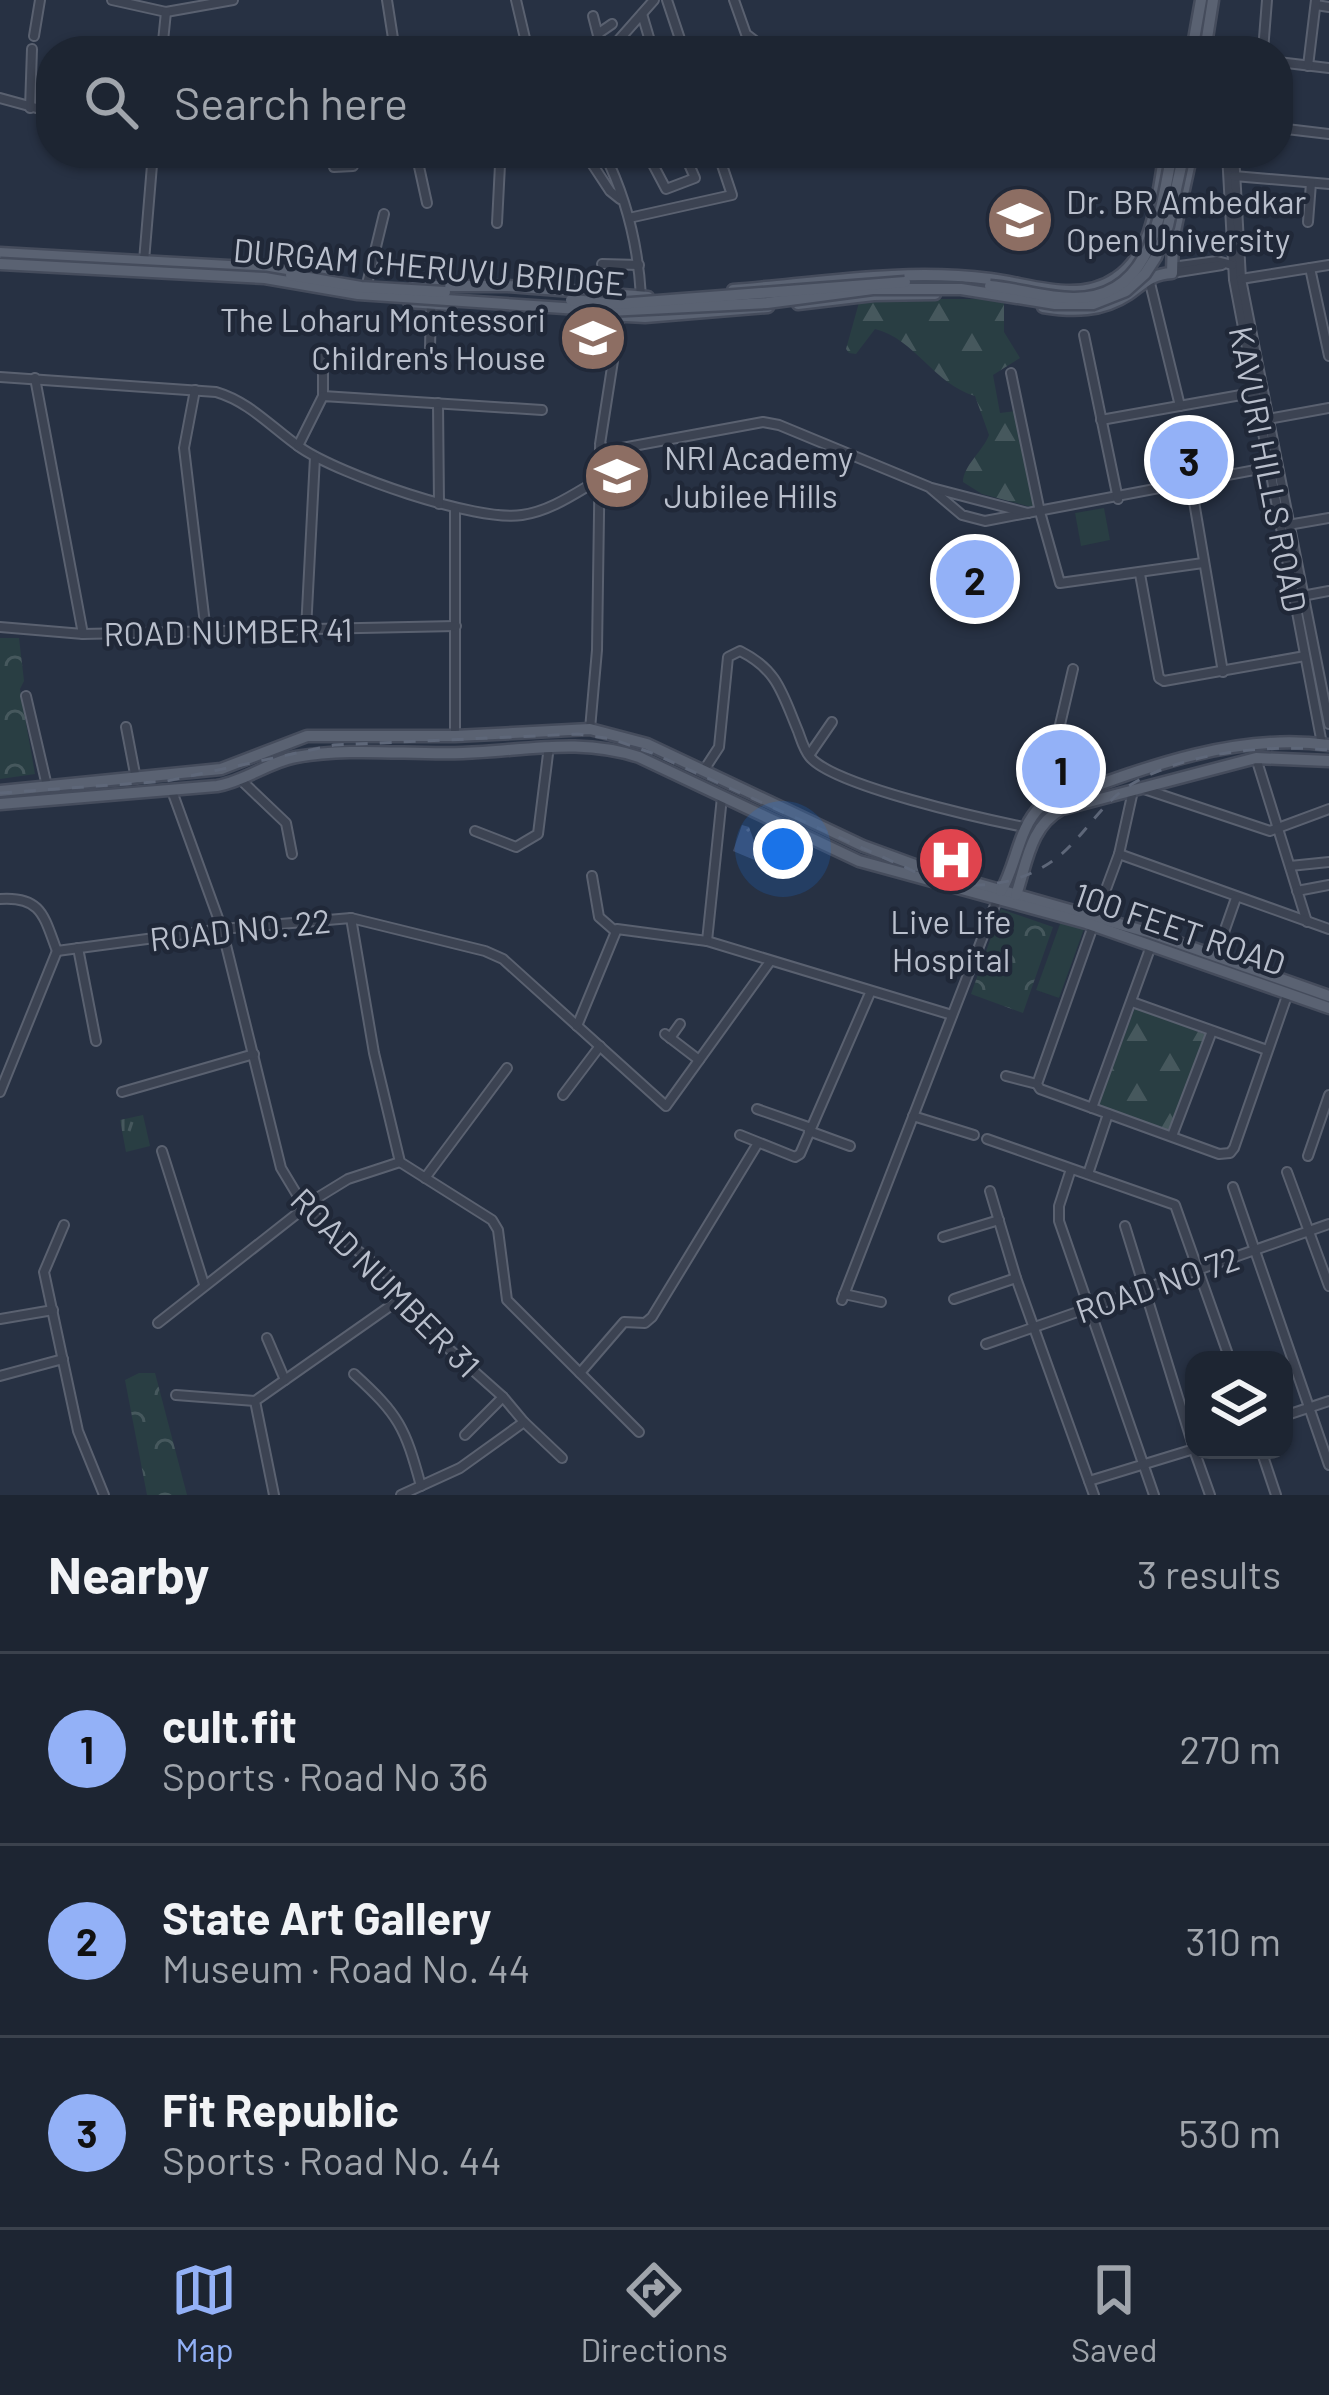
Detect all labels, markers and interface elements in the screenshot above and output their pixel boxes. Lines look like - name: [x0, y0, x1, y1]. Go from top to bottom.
- search box: [36, 36, 1293, 168]
- icon: search: [78, 69, 144, 135]
- text: Search here: [174, 75, 408, 129]
- place label: Dr. BR Ambedkar Open University: [1066, 181, 1306, 259]
- school or university icon: Dr. BR Ambedkar Open University: [985, 185, 1055, 255]
- street label: DURGAM CHERUVU BRIDGE: [232, 229, 626, 303]
- place label: The Loharu Montessori Children's House: [220, 299, 546, 377]
- school or university icon: The Loharu Montessori Children's House: [558, 303, 628, 373]
- street label: KAVURI HILLS ROAD: [1222, 323, 1316, 615]
- pin: 3: [1150, 415, 1228, 505]
- place label: NRI Academy Jubilee Hills: [664, 437, 853, 515]
- school or university icon: NRI Academy Jubilee Hills: [582, 441, 652, 511]
- pin: 2: [936, 534, 1014, 624]
- street label: ROAD NUMBER 41: [103, 609, 353, 653]
- pin: 1: [1022, 724, 1100, 814]
- your location: [753, 819, 813, 879]
- hospital icon: Live Life Hospital: [916, 825, 986, 895]
- street label: 100 FEET ROAD: [1069, 873, 1291, 983]
- street label: ROAD NO. 22: [148, 900, 332, 958]
- place label: Live Life Hospital: [890, 901, 1012, 979]
- street label: ROAD NUMBER 31: [283, 1179, 489, 1385]
- street label: ROAD NO 72: [1070, 1237, 1244, 1331]
- map controls: [1185, 1351, 1293, 1459]
- button: layers: [1185, 1351, 1293, 1459]
- text: Nearby: [48, 1543, 209, 1604]
- text: 3 results: [1137, 1550, 1281, 1597]
- text: cult.fit: [162, 1698, 297, 1752]
- text: 1: [80, 1725, 94, 1772]
- text: 270 m: [1180, 1725, 1281, 1772]
- text: Sports · Road No 36: [162, 1752, 488, 1799]
- text: State Art Gallery: [162, 1890, 491, 1944]
- text: 2: [76, 1917, 98, 1964]
- text: 310 m: [1185, 1917, 1281, 1964]
- text: Museum · Road No. 44: [162, 1944, 530, 1991]
- text: Fit Republic: [162, 2082, 399, 2136]
- text: 3: [76, 2109, 98, 2156]
- text: 530 m: [1179, 2109, 1281, 2156]
- text: Sports · Road No. 44: [162, 2136, 502, 2183]
- tab: Map: [171, 2257, 237, 2369]
- tab: Directions: [580, 2257, 728, 2369]
- tab: Saved: [1071, 2257, 1158, 2369]

